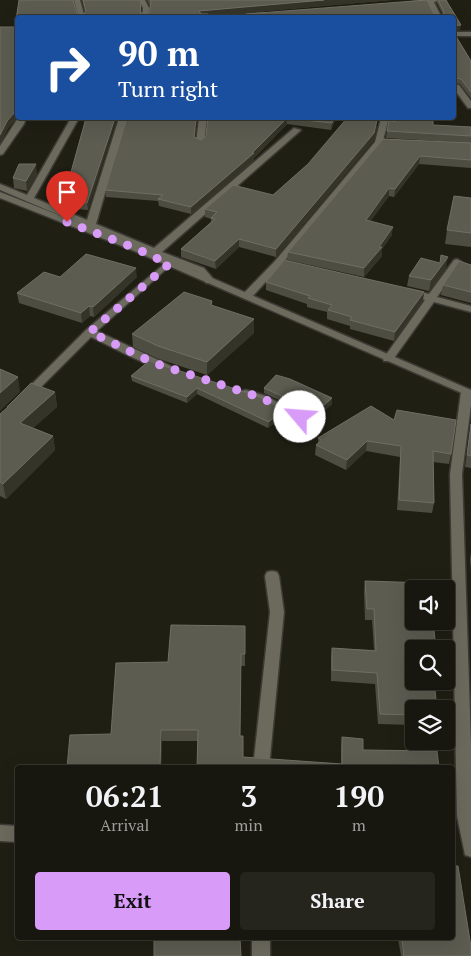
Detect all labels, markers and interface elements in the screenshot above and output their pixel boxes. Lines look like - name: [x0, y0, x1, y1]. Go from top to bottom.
- text: 90 m: [118, 30, 199, 76]
- icon: right: [35, 35, 100, 100]
- text: Turn right: [118, 74, 218, 103]
- pin: [46, 171, 88, 222]
- icon: arrive: [53, 178, 81, 206]
- position arrow: [273, 390, 325, 442]
- map controls: [405, 580, 455, 750]
- button: sound: [405, 580, 455, 630]
- button: search: [405, 640, 455, 690]
- button: layers: [405, 700, 455, 750]
- text: 06:21: [86, 776, 164, 816]
- text: 3: [240, 776, 257, 816]
- text: 190: [333, 776, 384, 816]
- text: Arrival: [100, 814, 149, 836]
- text: min: [235, 814, 263, 836]
- text: m: [352, 814, 366, 836]
- button: Exit: [35, 872, 230, 930]
- button: Share: [240, 872, 435, 930]

